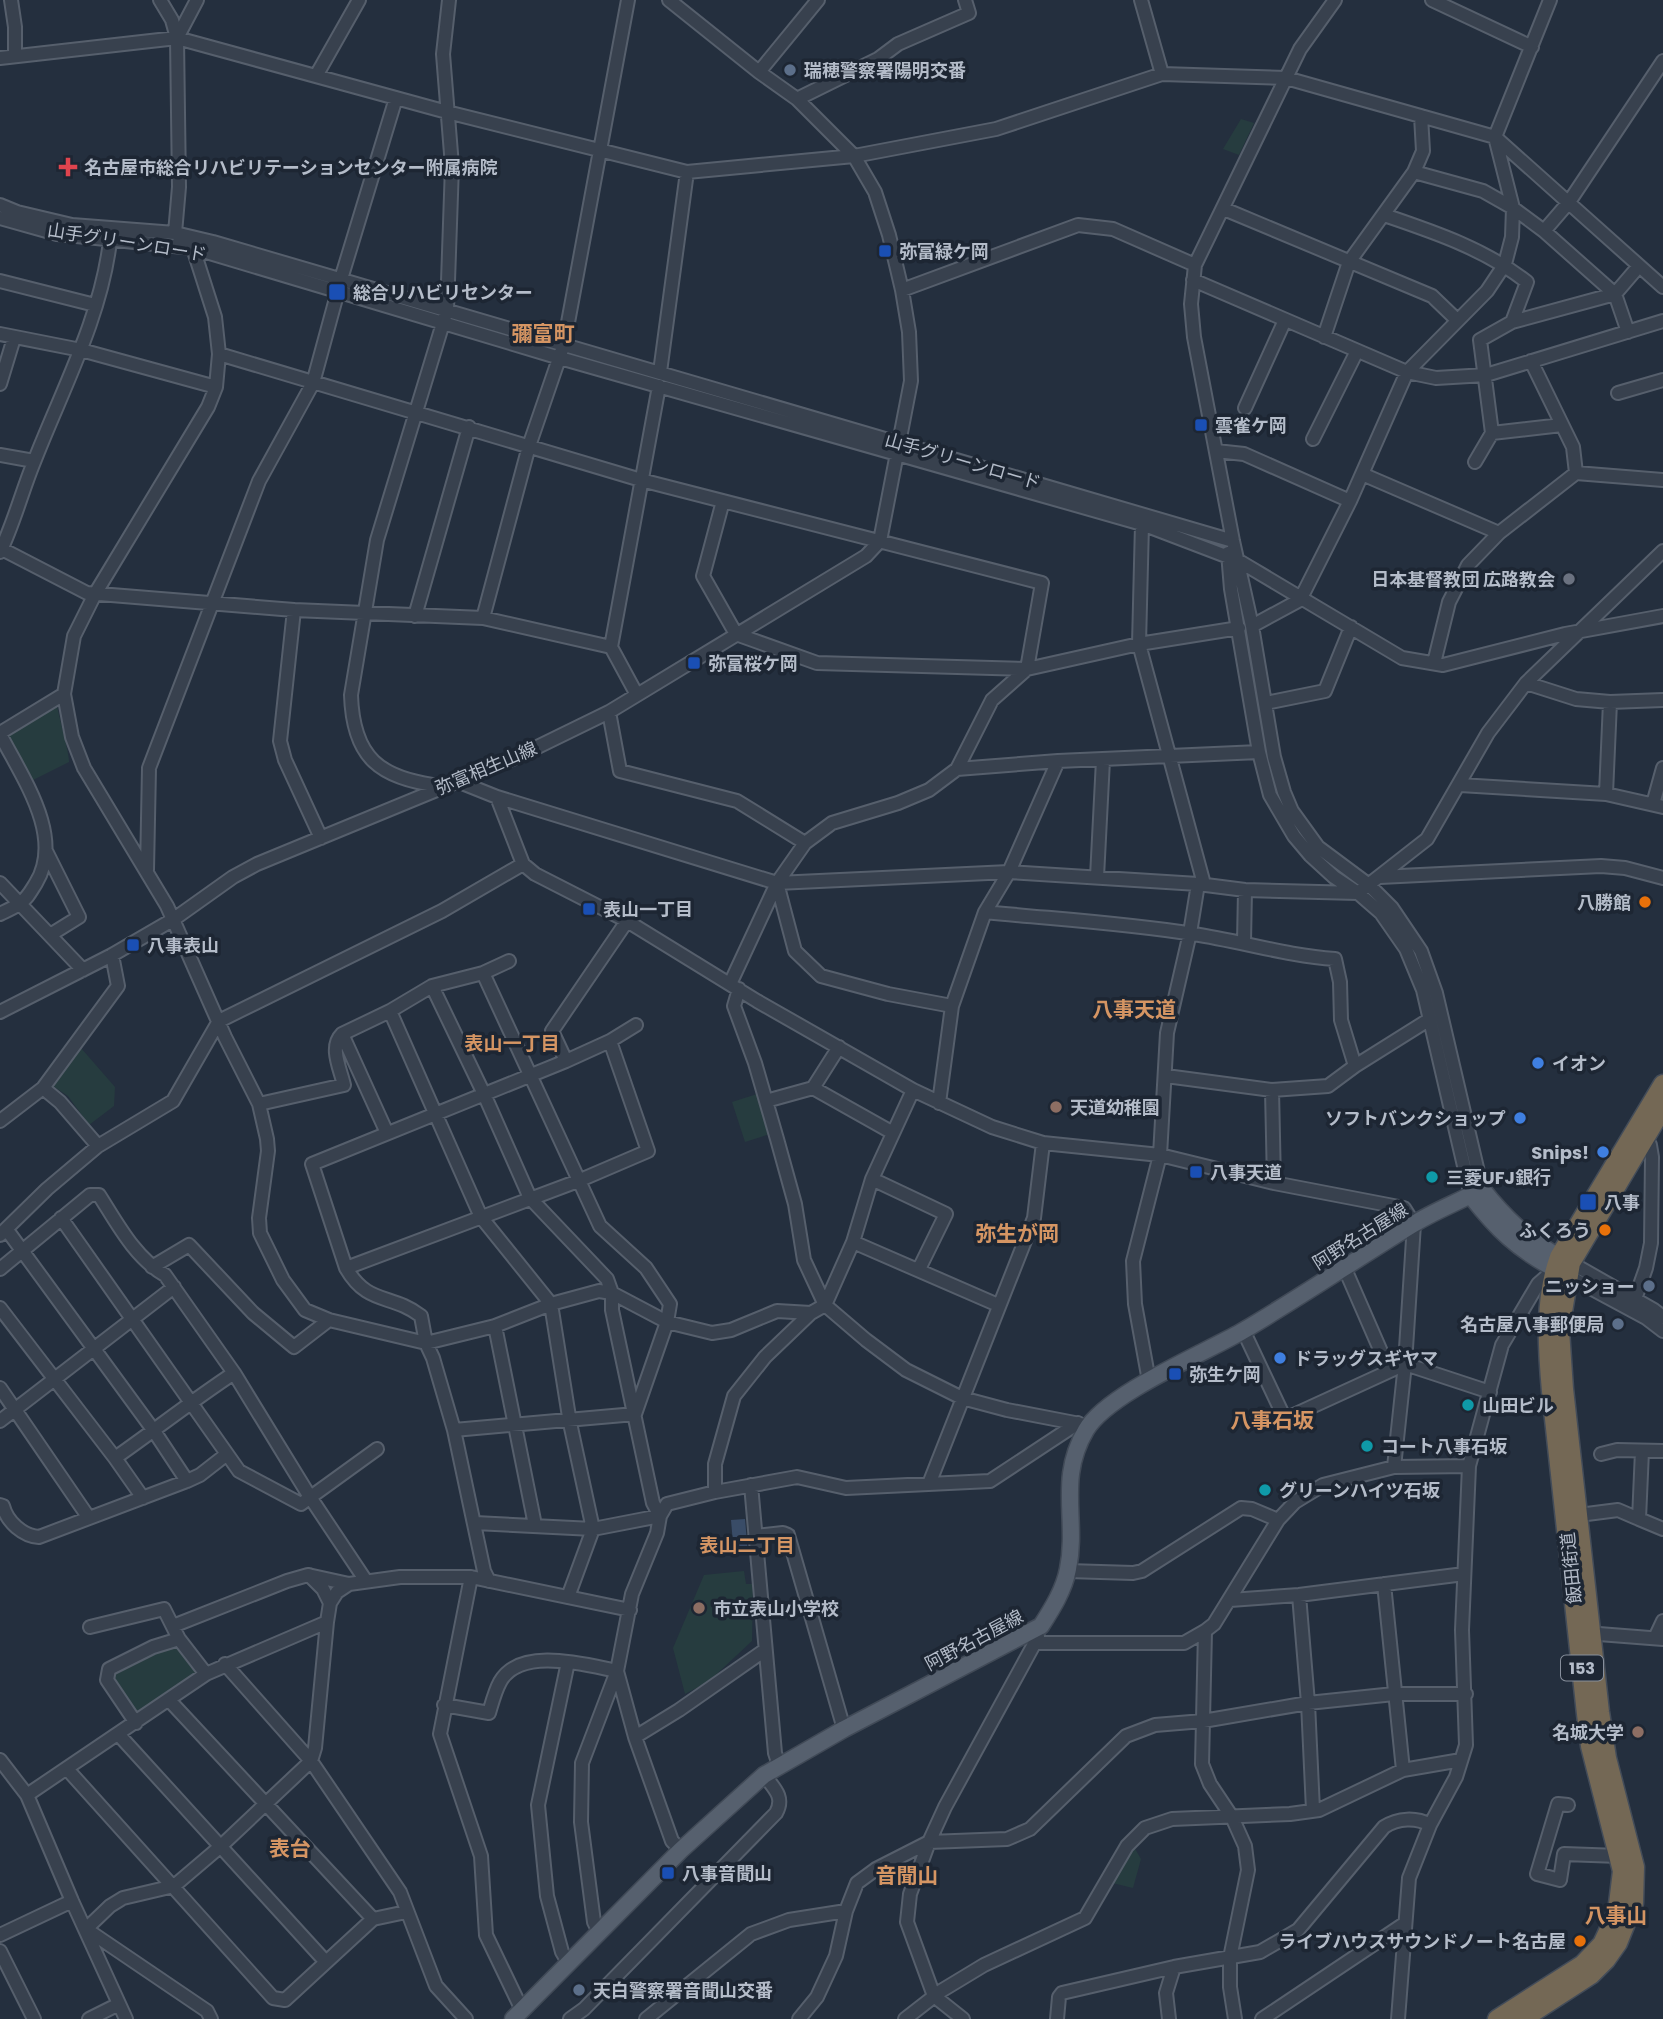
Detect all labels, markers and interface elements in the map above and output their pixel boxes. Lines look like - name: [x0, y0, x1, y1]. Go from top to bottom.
- place label: 瑞穂警察署陽明交番: [804, 58, 966, 83]
- marker: 瑞穂警察署陽明交番: [782, 62, 798, 78]
- place label: 名古屋市総合リハビリテーションセンター附属病院: [84, 155, 498, 180]
- marker: 名古屋市総合リハビリテーションセンター附属病院: [58, 157, 78, 177]
- street label: 山手グリーンロード: [45, 217, 209, 267]
- place label: 弥富緑ケ岡: [899, 239, 989, 264]
- marker: 弥富緑ケ岡: [877, 243, 893, 259]
- place label: 総合リハビリセンター: [353, 280, 533, 305]
- marker: 総合リハビリセンター: [327, 282, 347, 302]
- district label: 彌富町: [512, 319, 575, 348]
- place label: 雲雀ケ岡: [1215, 413, 1287, 438]
- marker: 雲雀ケ岡: [1193, 417, 1209, 433]
- street label: 山手グリーンロード: [882, 427, 1044, 495]
- place label: 日本基督教団 広路教会: [1371, 567, 1555, 592]
- marker: 日本基督教団 広路教会: [1561, 571, 1577, 587]
- place label: 弥富桜ケ岡: [708, 651, 798, 676]
- marker: 弥富桜ケ岡: [686, 655, 702, 671]
- street label: 弥富相生山線: [431, 735, 541, 801]
- place label: 八勝館: [1577, 890, 1631, 915]
- marker: 八勝館: [1637, 894, 1653, 910]
- place label: 表山一丁目: [603, 897, 693, 922]
- marker: 表山一丁目: [581, 901, 597, 917]
- place label: 八事表山: [147, 933, 219, 958]
- marker: 八事表山: [125, 937, 141, 953]
- district label: 八事天道: [1092, 995, 1176, 1024]
- district label: 表山一丁目: [464, 1030, 560, 1057]
- place label: イオン: [1552, 1051, 1606, 1076]
- marker: イオン: [1530, 1055, 1546, 1071]
- place label: 天道幼稚園: [1070, 1095, 1160, 1120]
- marker: 天道幼稚園: [1048, 1099, 1064, 1115]
- place label: ソフトバンクショップ: [1325, 1106, 1506, 1131]
- marker: ソフトバンクショップ: [1512, 1110, 1528, 1126]
- place label: Snips!: [1531, 1140, 1589, 1165]
- marker: Snips!: [1595, 1144, 1611, 1160]
- place label: 八事天道: [1210, 1160, 1282, 1185]
- marker: 八事天道: [1188, 1164, 1204, 1180]
- place label: 三菱UFJ銀行: [1446, 1165, 1551, 1190]
- marker: 三菱UFJ銀行: [1424, 1169, 1440, 1185]
- place label: 八事: [1604, 1190, 1640, 1215]
- marker: 八事: [1578, 1192, 1598, 1212]
- street label: 阿野名古屋線: [1308, 1197, 1412, 1275]
- place label: ふくろう: [1519, 1218, 1591, 1243]
- district label: 弥生が岡: [975, 1219, 1059, 1248]
- marker: ふくろう: [1597, 1222, 1613, 1238]
- place label: ニッショー: [1545, 1274, 1635, 1299]
- marker: ニッショー: [1641, 1278, 1657, 1294]
- place label: 名古屋八事郵便局: [1460, 1312, 1604, 1337]
- marker: 名古屋八事郵便局: [1610, 1316, 1626, 1332]
- place label: ドラッグスギヤマ: [1294, 1346, 1438, 1371]
- marker: ドラッグスギヤマ: [1272, 1350, 1288, 1366]
- place label: 弥生ケ岡: [1189, 1362, 1261, 1387]
- marker: 弥生ケ岡: [1167, 1366, 1183, 1382]
- place label: 山田ビル: [1482, 1393, 1554, 1418]
- marker: 山田ビル: [1460, 1397, 1476, 1413]
- district label: 八事石坂: [1230, 1406, 1314, 1435]
- place label: コート八事石坂: [1381, 1434, 1508, 1459]
- marker: コート八事石坂: [1359, 1438, 1375, 1454]
- place label: グリーンハイツ石坂: [1279, 1478, 1441, 1503]
- marker: グリーンハイツ石坂: [1257, 1482, 1273, 1498]
- street label: 飯田街道: [1555, 1531, 1587, 1605]
- district label: 表山二丁目: [699, 1532, 795, 1559]
- place label: 市立表山小学校: [713, 1596, 839, 1621]
- marker: 市立表山小学校: [691, 1600, 707, 1616]
- street label: 阿野名古屋線: [920, 1604, 1028, 1676]
- road number: 153: [1561, 1656, 1603, 1680]
- place label: 名城大学: [1552, 1720, 1624, 1745]
- marker: 名城大学: [1630, 1724, 1646, 1740]
- district label: 表台: [269, 1834, 311, 1863]
- place label: 八事音聞山: [682, 1861, 772, 1886]
- district label: 音聞山: [876, 1861, 939, 1890]
- marker: 八事音聞山: [660, 1865, 676, 1881]
- district label: 八事山: [1585, 1901, 1648, 1930]
- place label: ライブハウスサウンドノート名古屋: [1278, 1929, 1566, 1954]
- marker: ライブハウスサウンドノート名古屋: [1572, 1933, 1588, 1949]
- place label: 天白警察署音聞山交番: [593, 1978, 773, 2003]
- marker: 天白警察署音聞山交番: [571, 1982, 587, 1998]

